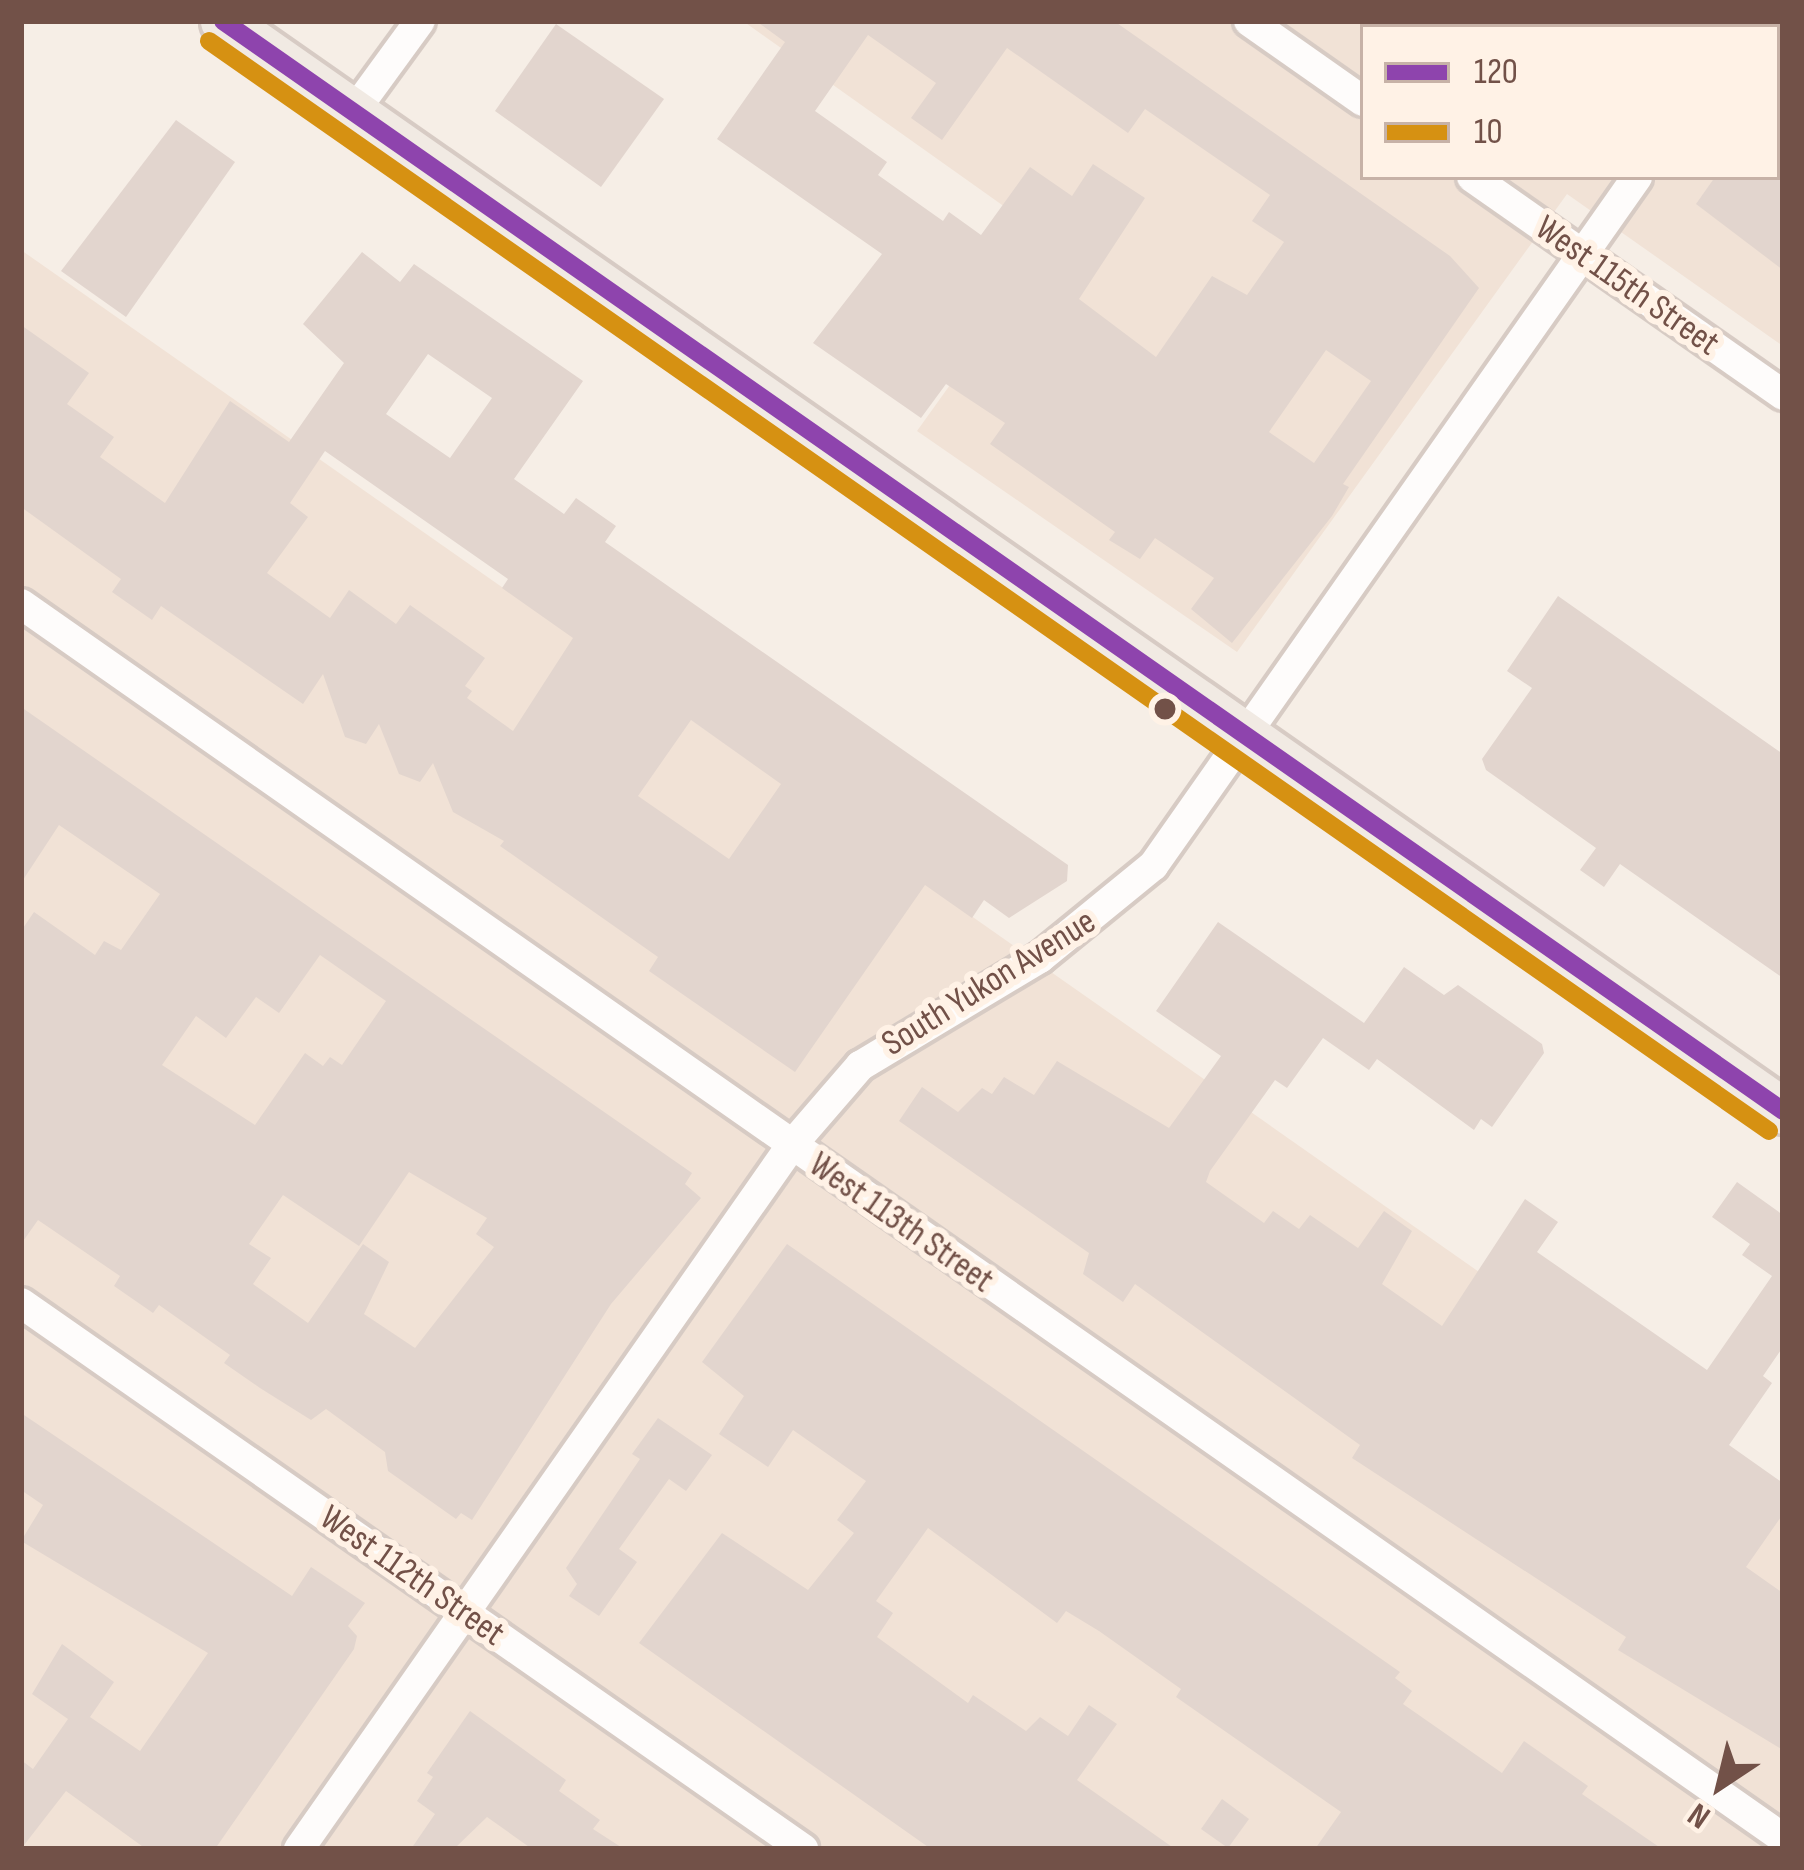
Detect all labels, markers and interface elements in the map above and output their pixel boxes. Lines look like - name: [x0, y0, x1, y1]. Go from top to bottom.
- legend: [1360, 24, 1780, 180]
- text: 120: [1474, 51, 1518, 94]
- text: 10: [1474, 111, 1503, 154]
- street label: West 115th Street: [1527, 207, 1727, 365]
- unlabelled marker: [1154, 698, 1176, 720]
- street label: South Yukon Avenue: [874, 900, 1104, 1066]
- street label: West 113th Street: [800, 1144, 1002, 1302]
- street label: West 112th Street: [311, 1497, 513, 1655]
- north arrow: [1660, 1726, 1780, 1846]
- text: N: [1681, 1794, 1718, 1837]

